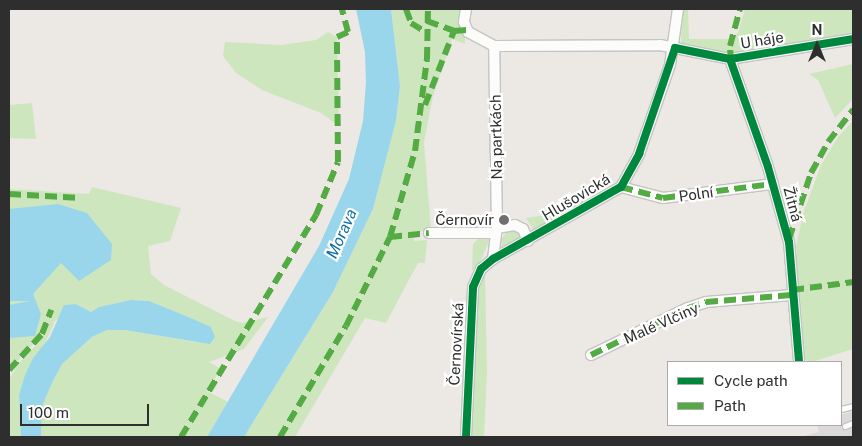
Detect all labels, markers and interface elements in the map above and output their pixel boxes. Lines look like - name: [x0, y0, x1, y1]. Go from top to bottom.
- north arrow: [792, 20, 842, 70]
- text: N: [812, 22, 822, 38]
- street label: U háje: [739, 28, 785, 52]
- street label: Na partkách: [486, 94, 506, 180]
- street label: Hlušovická: [539, 170, 613, 224]
- street label: Polní: [678, 183, 714, 205]
- street label: Žitná: [780, 184, 806, 224]
- water label: Morava: [323, 206, 361, 262]
- place label: Černovír: [435, 211, 494, 229]
- marker: Černovír: [498, 214, 510, 226]
- street label: Malé Vlčiny: [621, 298, 701, 348]
- street label: Černovírská: [445, 302, 467, 386]
- legend: [667, 361, 842, 426]
- text: Cycle path: [714, 372, 788, 389]
- scale bar: [22, 394, 151, 426]
- text: Path: [714, 397, 746, 414]
- text: 100 m: [28, 404, 69, 421]

